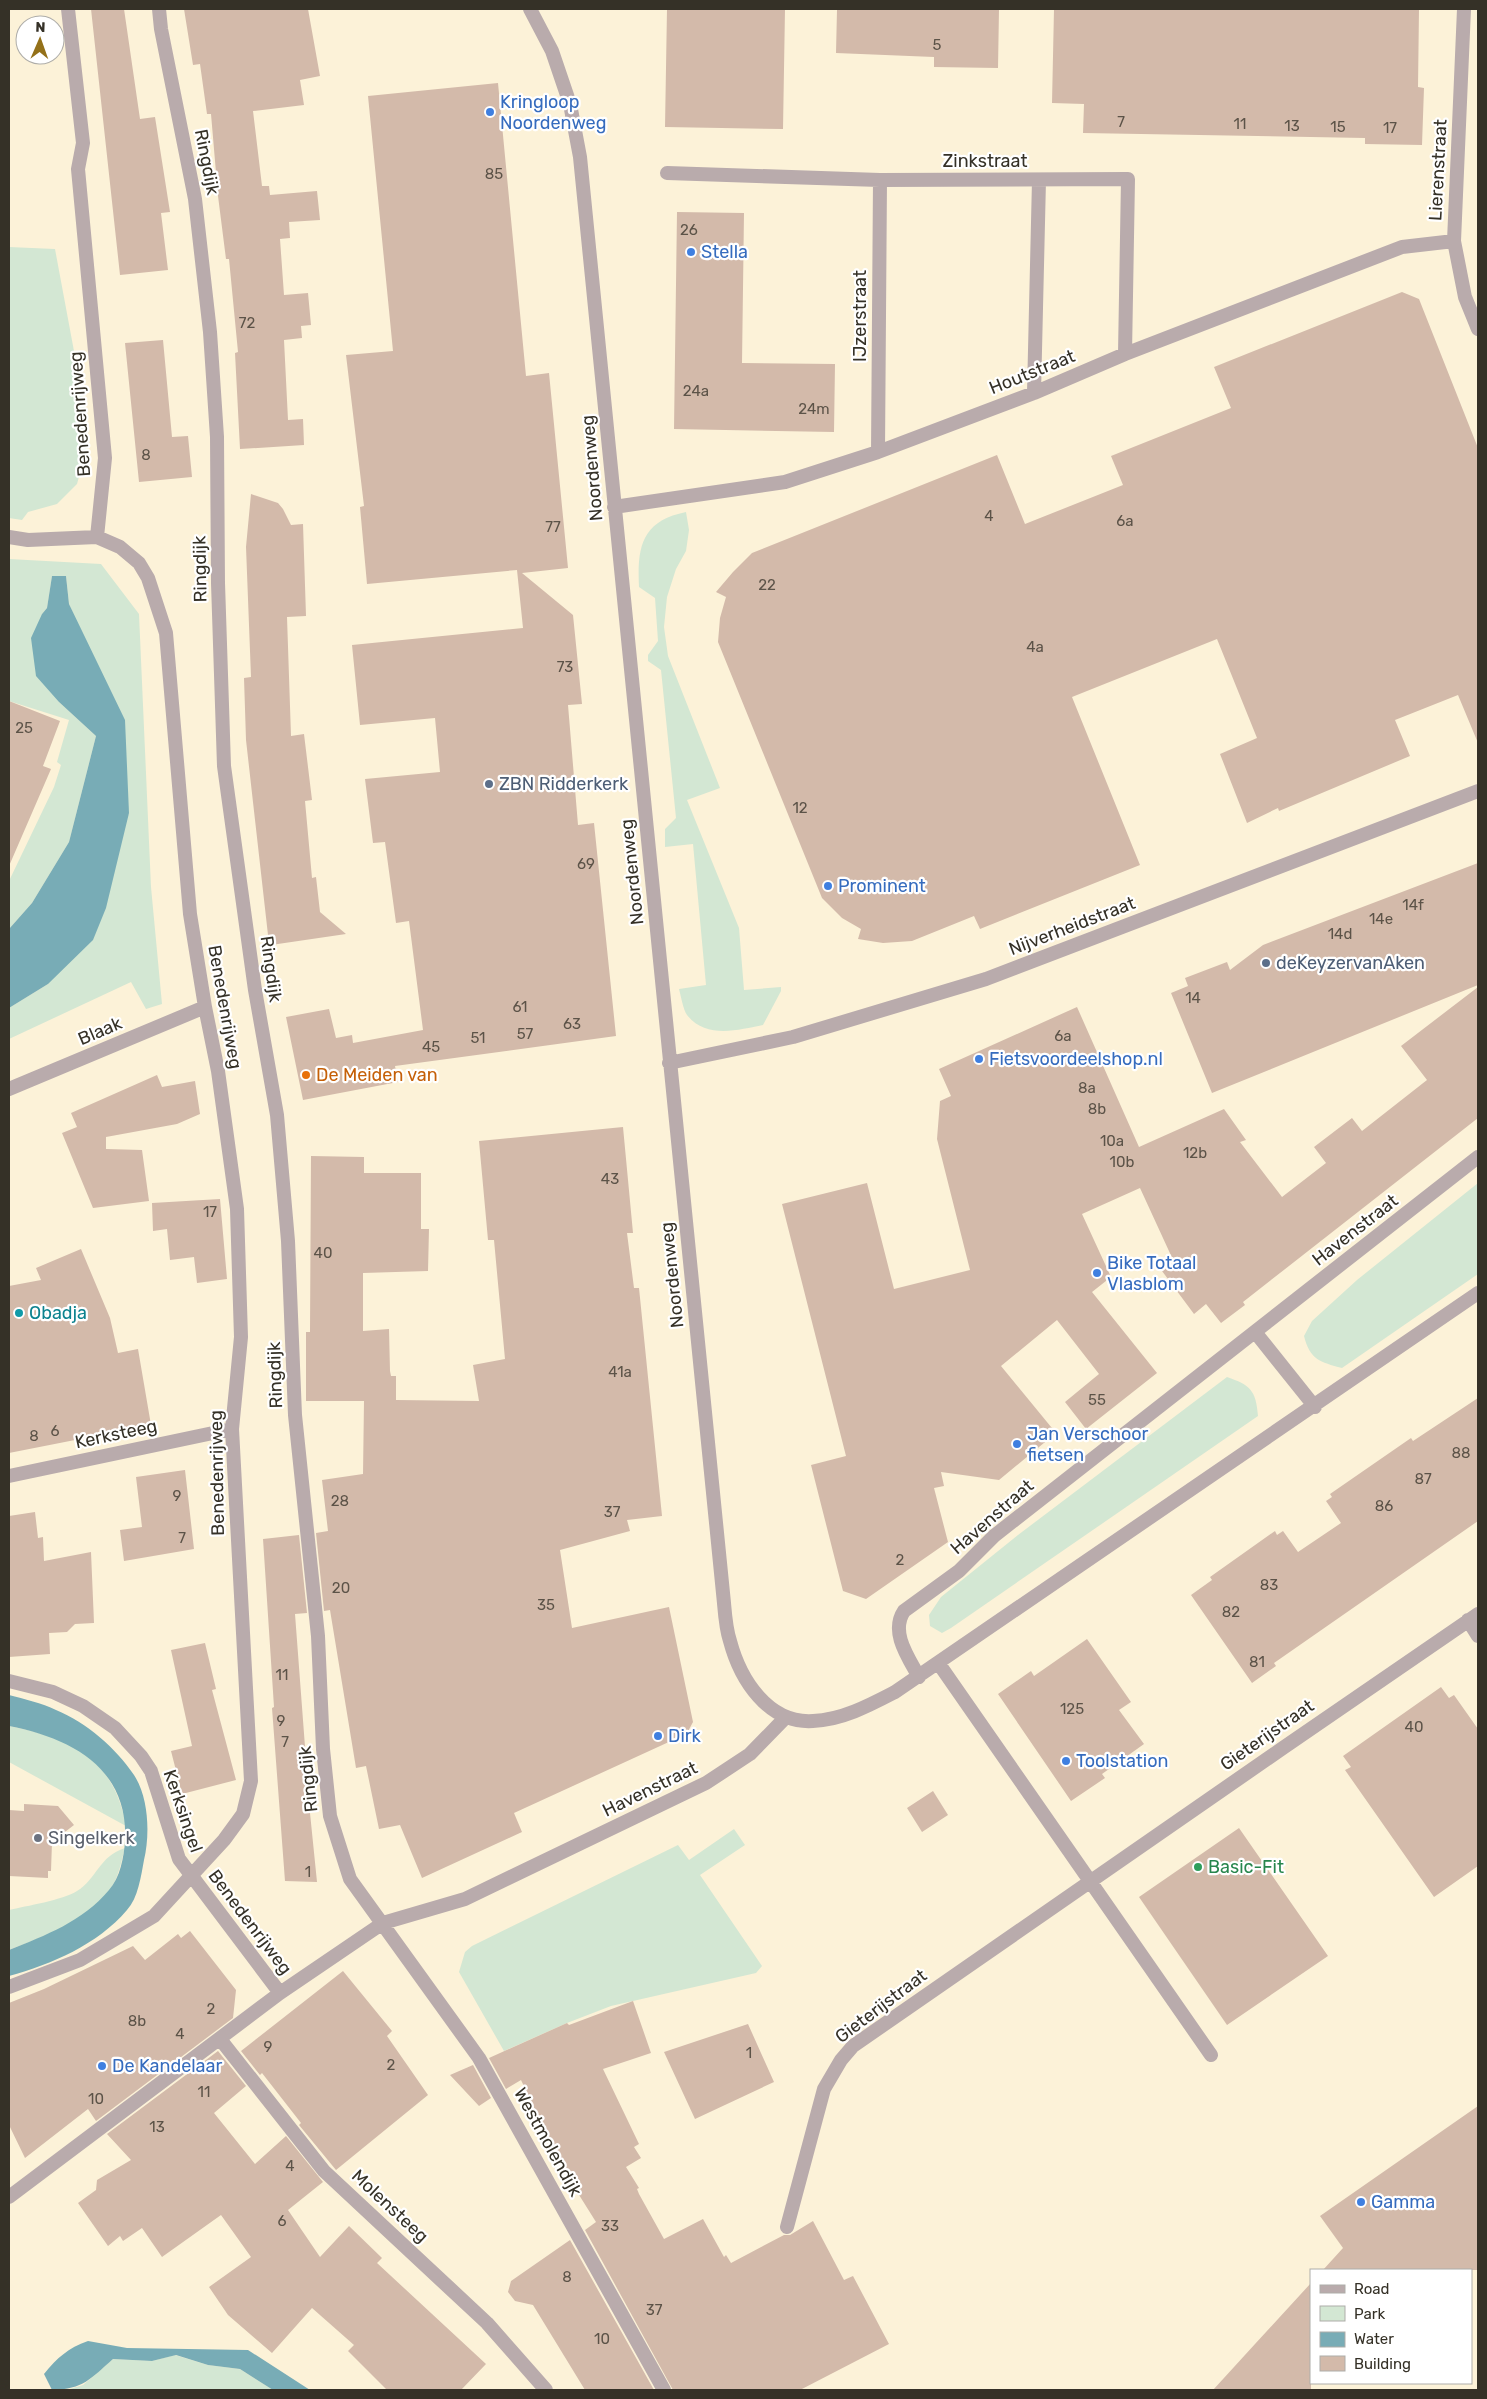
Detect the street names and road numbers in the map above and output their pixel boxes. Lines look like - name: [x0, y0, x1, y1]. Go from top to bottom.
- street label: Lierenstraat: [1424, 119, 1452, 221]
- street label: Ringdijk: [190, 127, 224, 198]
- street label: Zinkstraat: [943, 150, 1027, 172]
- street label: IJzerstraat: [849, 270, 871, 362]
- street label: Houtstraat: [986, 345, 1078, 399]
- street label: Benedenrijweg: [65, 351, 95, 477]
- street label: Noordenweg: [576, 414, 608, 522]
- street label: Ringdijk: [188, 535, 212, 603]
- street label: Noordenweg: [615, 818, 649, 926]
- street label: Nijverheidstraat: [1006, 892, 1138, 960]
- street label: Ringdijk: [255, 934, 287, 1004]
- street label: Benedenrijweg: [203, 943, 247, 1071]
- street label: Blaak: [75, 1012, 126, 1050]
- street label: Havenstraat: [1308, 1190, 1402, 1270]
- street label: Noordenweg: [655, 1221, 689, 1329]
- street label: Ringdijk: [263, 1341, 287, 1409]
- street label: Benedenrijweg: [205, 1410, 229, 1536]
- street label: Kerksteeg: [73, 1415, 159, 1453]
- street label: Havenstraat: [946, 1475, 1038, 1559]
- street label: Gieterijstraat: [1216, 1695, 1318, 1775]
- street label: Ringdijk: [293, 1744, 322, 1813]
- street label: Havenstraat: [599, 1757, 701, 1821]
- street label: Kerksingel: [159, 1767, 207, 1855]
- street label: Benedenrijweg: [203, 1865, 297, 1979]
- street label: Gieterijstraat: [831, 1964, 931, 2048]
- street label: Westmolendijk: [509, 2084, 587, 2201]
- street label: Molensteeg: [347, 2165, 433, 2247]

